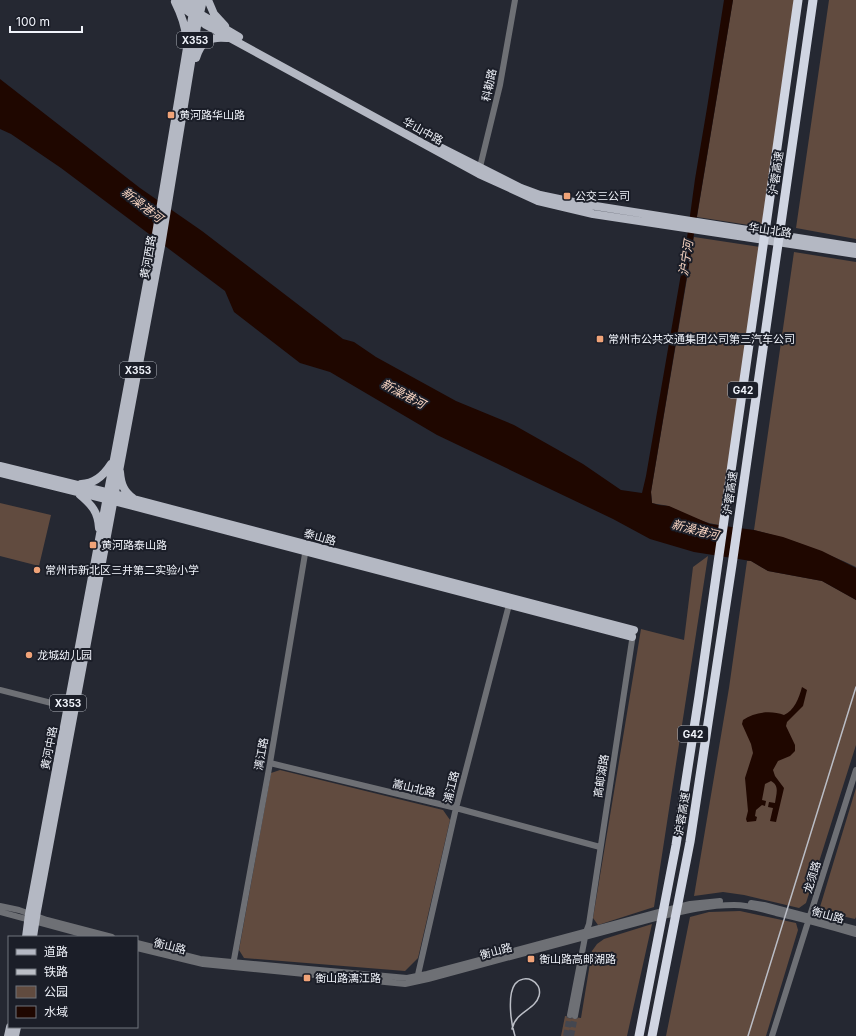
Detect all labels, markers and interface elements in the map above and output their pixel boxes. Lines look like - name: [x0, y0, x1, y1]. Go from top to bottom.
- scale bar: [10, 8, 82, 34]
- text: 100 m: [16, 14, 50, 29]
- road number: X353: [177, 32, 213, 48]
- street label: 科勒路: [479, 67, 499, 103]
- place label: 黄河路华山路: [179, 108, 245, 122]
- marker: 黄河路华山路: [166, 110, 176, 120]
- street label: 华山中路: [400, 114, 446, 148]
- street label: 沪蓉高速: [766, 150, 786, 196]
- water label: 新澡港河: [119, 184, 167, 227]
- place label: 公交三公司: [575, 189, 630, 203]
- marker: 公交三公司: [562, 191, 572, 201]
- street label: 华山北路: [747, 220, 793, 240]
- street label: 黄河西路: [137, 234, 159, 280]
- water label: 沪宁河: [675, 237, 696, 277]
- place label: 常州市公共交通集团公司第三汽车公司: [608, 332, 795, 346]
- marker: 常州市公共交通集团公司第三汽车公司: [595, 334, 605, 344]
- road number: X353: [120, 362, 156, 378]
- water label: 新澡港河: [379, 376, 430, 412]
- road number: G42: [728, 382, 758, 398]
- street label: 沪蓉高速: [720, 470, 740, 516]
- water label: 新澡港河: [670, 516, 722, 543]
- street label: 泰山路: [302, 526, 338, 548]
- place label: 黄河路泰山路: [101, 538, 167, 552]
- marker: 黄河路泰山路: [88, 540, 98, 550]
- place label: 常州市新北区三井第二实验小学: [45, 563, 199, 577]
- marker: 常州市新北区三井第二实验小学: [32, 565, 42, 575]
- place label: 龙城幼儿园: [37, 648, 92, 662]
- marker: 龙城幼儿园: [24, 650, 34, 660]
- road number: X353: [50, 695, 86, 711]
- street label: 黄河中路: [38, 725, 60, 771]
- road number: G42: [678, 726, 708, 742]
- street label: 漓江路: [251, 737, 271, 771]
- street label: 高邮湖路: [591, 753, 611, 799]
- street label: 浦江路: [440, 769, 462, 805]
- street label: 嵩山北路: [391, 776, 437, 800]
- street label: 沪蓉高速: [672, 791, 692, 837]
- street label: 龙须路: [800, 859, 824, 895]
- street label: 衡山路: [810, 904, 846, 926]
- street label: 衡山路: [152, 935, 188, 957]
- legend: [8, 936, 138, 1028]
- street label: 衡山路: [478, 940, 514, 962]
- text: 道路: [44, 944, 68, 959]
- place label: 衡山路高邮湖路: [539, 952, 616, 966]
- marker: 衡山路高邮湖路: [526, 954, 536, 964]
- text: 铁路: [44, 964, 68, 979]
- place label: 衡山路漓江路: [315, 971, 381, 985]
- marker: 衡山路漓江路: [302, 973, 312, 983]
- text: 公园: [44, 984, 68, 999]
- text: 水域: [44, 1004, 68, 1019]

